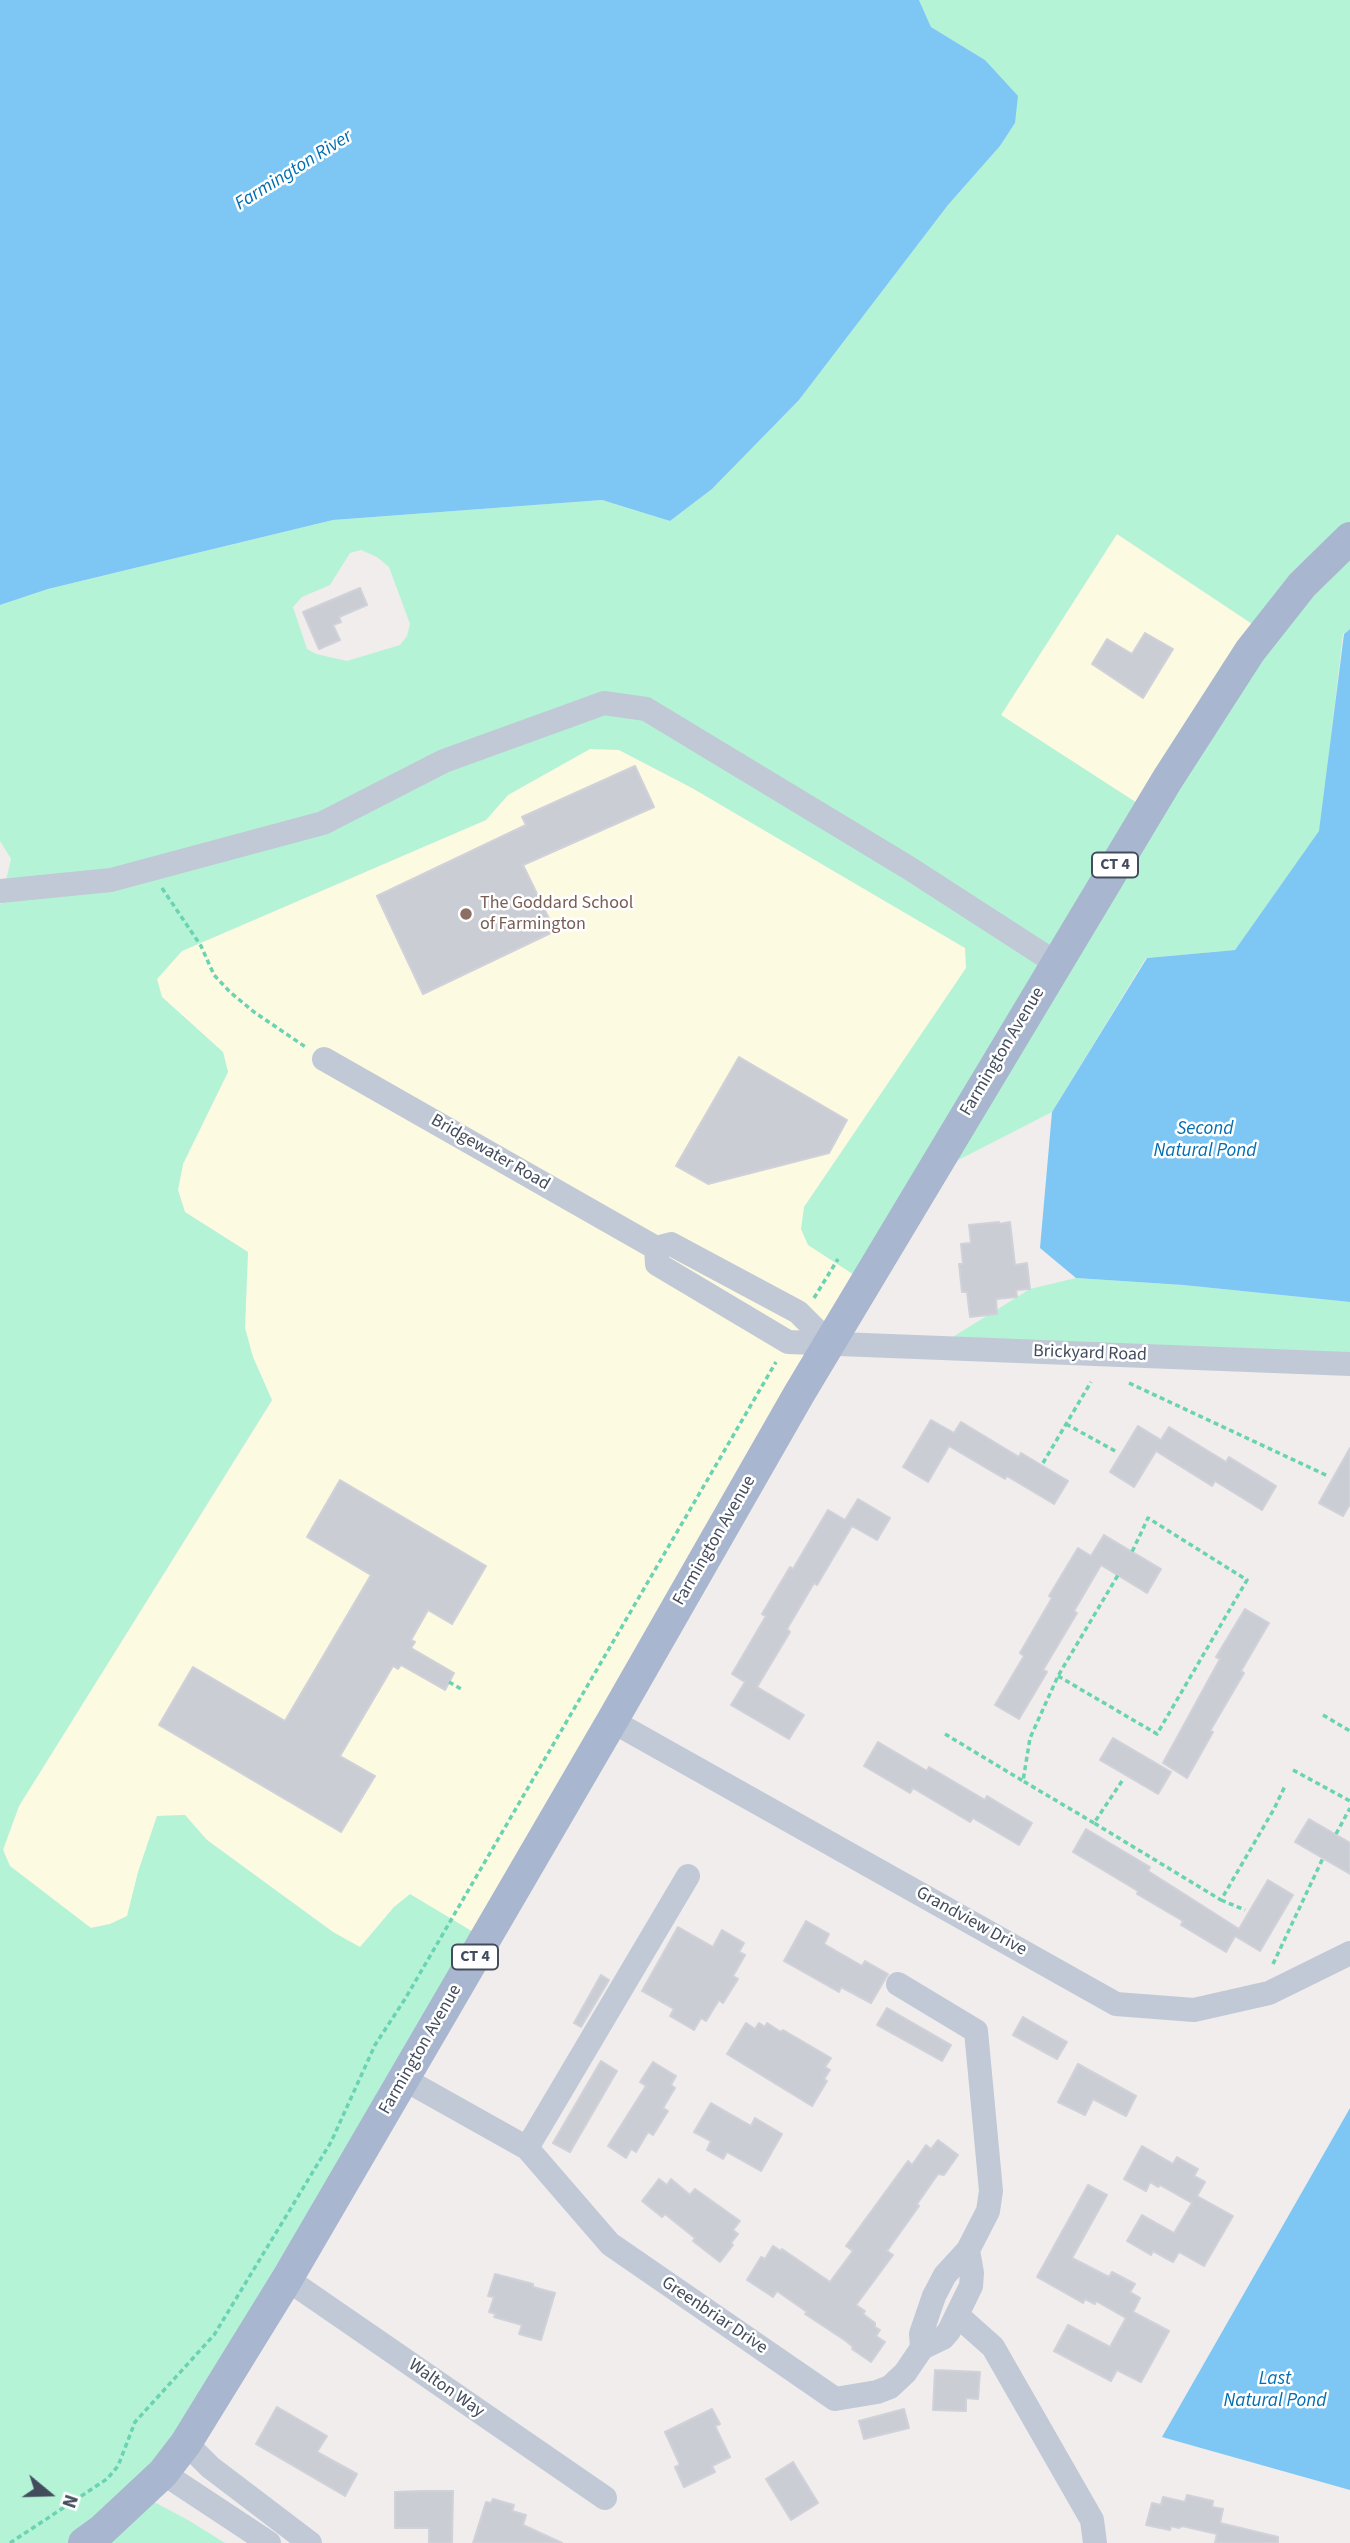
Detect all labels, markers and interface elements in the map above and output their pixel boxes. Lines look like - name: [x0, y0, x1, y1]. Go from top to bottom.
- water label: Farmington River: [231, 126, 357, 216]
- road number: CT 4: [1092, 852, 1138, 878]
- place label: The Goddard School of Farmington: [480, 893, 633, 936]
- marker: The Goddard School of Farmington: [458, 906, 474, 922]
- street label: Farmington Avenue: [956, 984, 1050, 1120]
- street label: Bridgewater Road: [427, 1110, 553, 1196]
- water label: Second Natural Pond: [1154, 1119, 1256, 1163]
- street label: Brickyard Road: [1033, 1341, 1147, 1367]
- street label: Farmington Avenue: [669, 1472, 761, 1610]
- street label: Grandview Drive: [912, 1883, 1030, 1961]
- road number: CT 4: [452, 1944, 498, 1969]
- street label: Farmington Avenue: [375, 1981, 467, 2119]
- street label: Greenbriar Drive: [657, 2273, 771, 2359]
- street label: Walton Way: [404, 2355, 488, 2423]
- water label: Last Natural Pond: [1224, 2369, 1326, 2413]
- north arrow: [14, 2459, 84, 2529]
- text: N: [55, 2491, 84, 2511]

